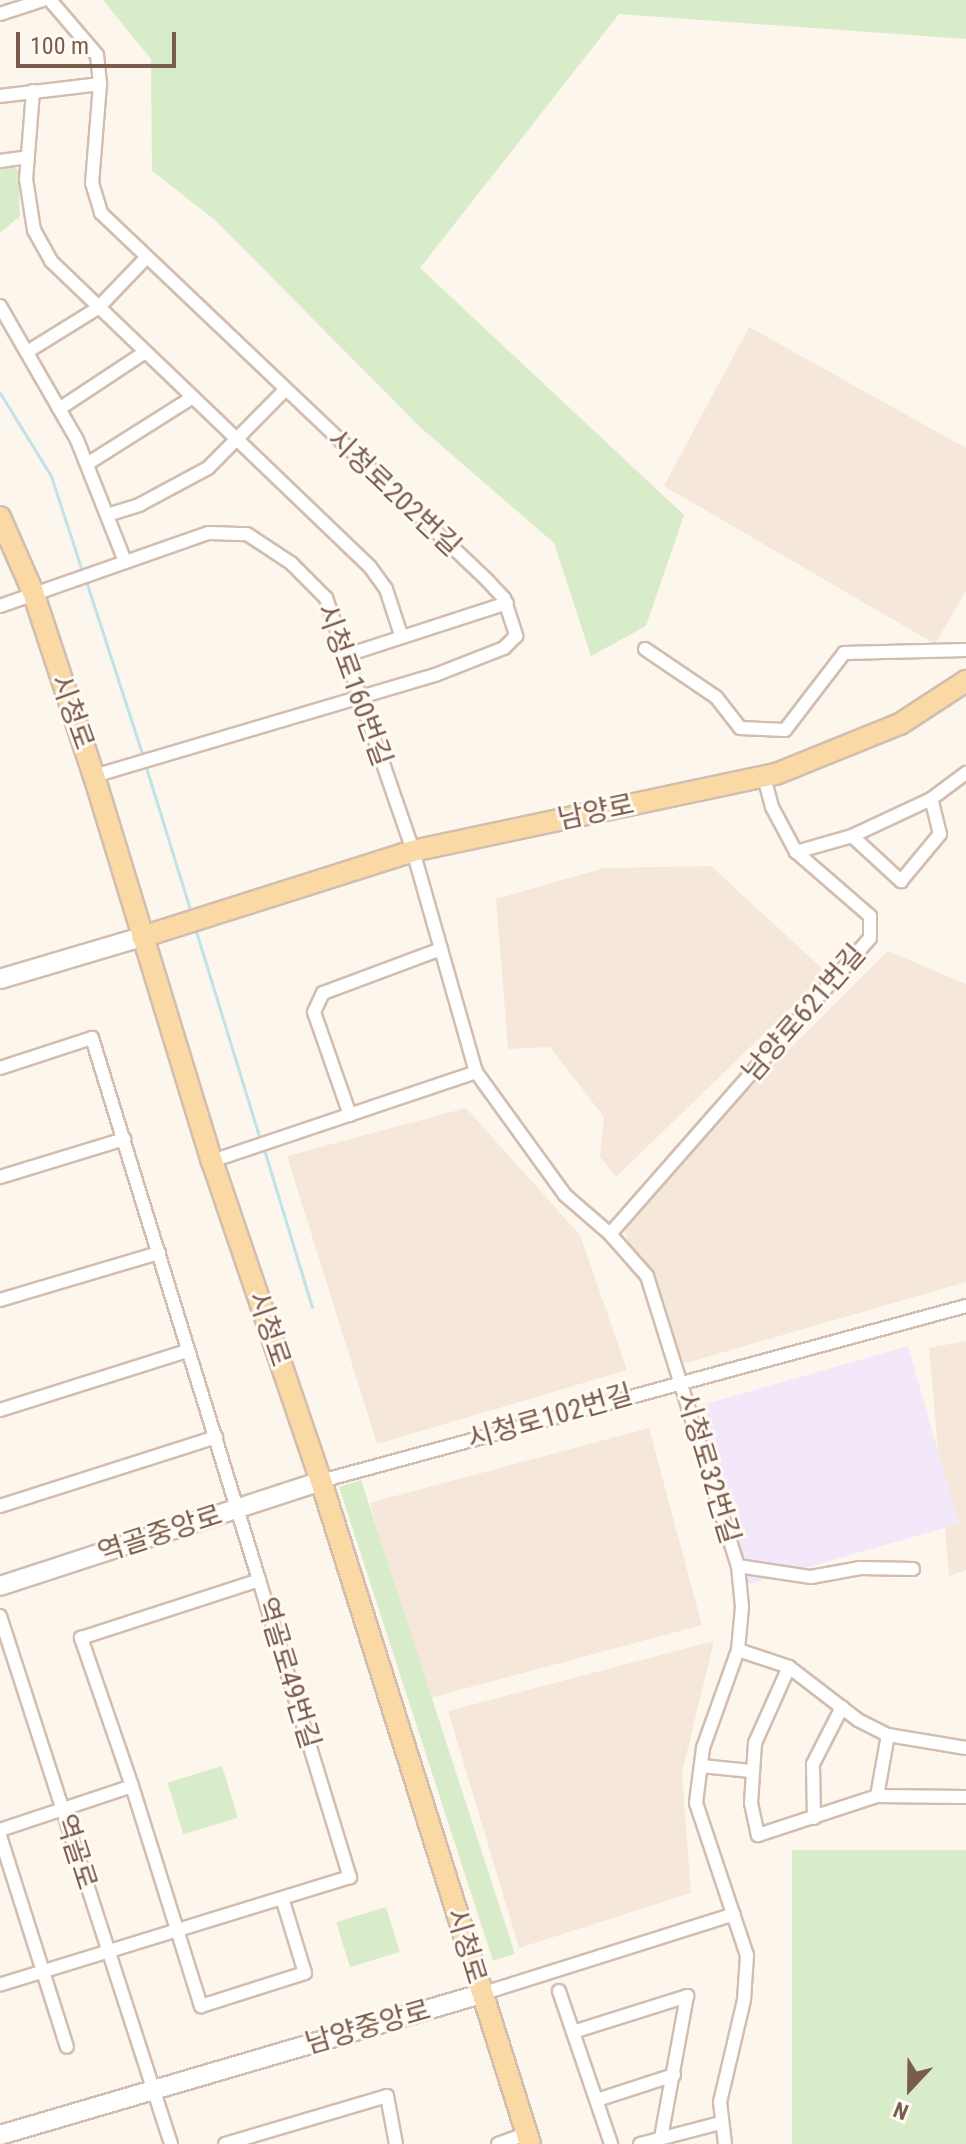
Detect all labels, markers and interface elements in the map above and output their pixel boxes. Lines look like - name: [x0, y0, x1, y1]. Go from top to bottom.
- scale bar: [20, 16, 180, 66]
- text: 100 m: [30, 32, 89, 60]
- street label: 시청로202번길: [320, 423, 468, 563]
- street label: 시청로160번길: [309, 599, 399, 771]
- street label: 시청로: [43, 670, 101, 754]
- street label: 남양로: [555, 788, 637, 836]
- street label: 남양로621번길: [735, 938, 873, 1088]
- street label: 시청로: [241, 1287, 297, 1371]
- street label: 시청로102번길: [464, 1377, 636, 1457]
- street label: 시청로32번길: [669, 1388, 747, 1548]
- street label: 역골중앙로: [94, 1498, 226, 1570]
- street label: 역골로49번길: [249, 1593, 327, 1753]
- street label: 역골로: [48, 1810, 104, 1894]
- street label: 시청로: [439, 1904, 493, 1988]
- street label: 남양중앙로: [301, 1993, 435, 2061]
- north arrow: [870, 2048, 950, 2128]
- text: N: [890, 2097, 912, 2125]

